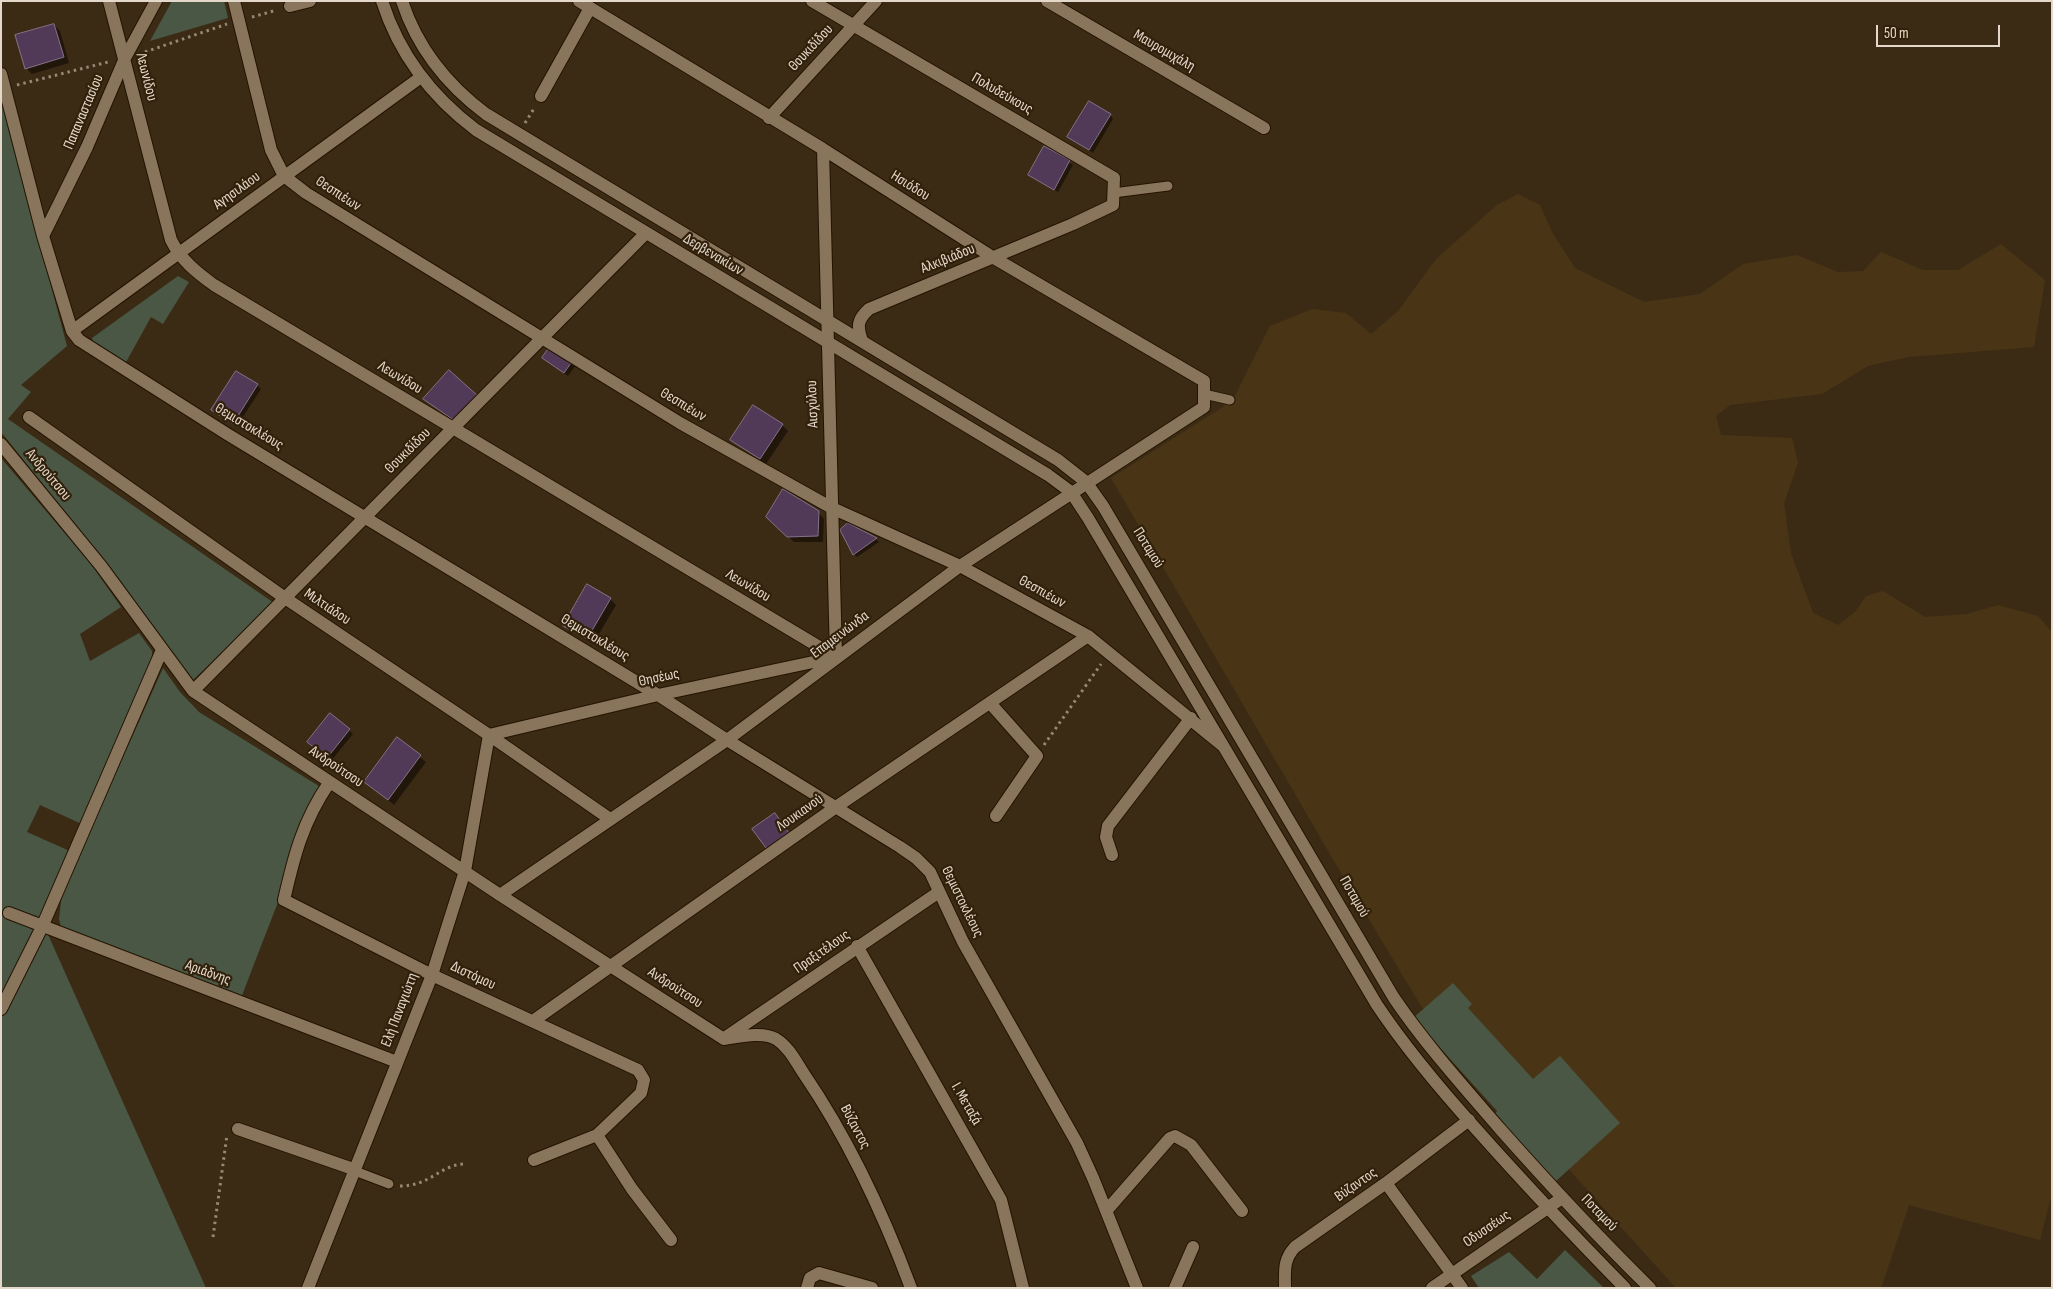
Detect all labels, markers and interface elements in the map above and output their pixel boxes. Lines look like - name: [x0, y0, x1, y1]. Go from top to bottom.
- scale bar: [1878, 15, 2002, 47]
- street label: Θουκιδίδου: [785, 21, 837, 75]
- text: 50 m: [1884, 24, 1909, 43]
- street label: Μαυρομιχάλη: [1130, 26, 1198, 76]
- street label: Λεωνίδου: [131, 51, 161, 103]
- street label: Πολυδεύκους: [968, 69, 1036, 119]
- street label: Παπαναστασίου: [60, 72, 108, 152]
- street label: Ησιόδου: [887, 167, 933, 205]
- street label: Αγησιλάου: [210, 168, 264, 214]
- street label: Θεσπιέων: [312, 173, 364, 215]
- street label: Δερβενακίων: [680, 230, 746, 280]
- street label: Αλκιβιάδου: [918, 240, 978, 278]
- street label: Λεωνίδου: [374, 358, 426, 398]
- street label: Αισχύλου: [803, 380, 823, 428]
- street label: Θεσπιέων: [657, 384, 709, 426]
- street label: Θεμιστοκλέους: [211, 399, 287, 455]
- street label: Θουκιδίδου: [381, 424, 435, 478]
- street label: Ανδρούτσου: [21, 446, 75, 504]
- street label: Ποταμού: [1129, 524, 1167, 572]
- street label: Λεωνίδου: [722, 566, 774, 606]
- street label: Θεσπιέων: [1015, 572, 1069, 612]
- street label: Μιλτιάδου: [300, 585, 354, 629]
- street label: Επαμεινώνδα: [807, 607, 873, 663]
- street label: Θεμιστοκλέους: [557, 610, 633, 666]
- street label: Θησέως: [637, 665, 681, 691]
- street label: Ανδρούτσου: [305, 742, 367, 792]
- street label: Λουκιανού: [773, 790, 827, 836]
- street label: Θεμιστοκλέους: [937, 863, 987, 941]
- street label: Ποταμού: [1335, 873, 1373, 921]
- street label: Πραξιτέλους: [790, 926, 854, 978]
- street label: Αριάδνης: [183, 956, 233, 990]
- street label: Διστόμου: [448, 958, 498, 994]
- street label: Ανδρούτσου: [644, 964, 706, 1012]
- street label: Ελή Παναγιώτη: [378, 970, 422, 1050]
- street label: Ι. Μεταξά: [947, 1080, 985, 1128]
- street label: Βύζαντος: [836, 1102, 874, 1152]
- street label: Βύζαντος: [1331, 1164, 1381, 1206]
- street label: Ποταμού: [1577, 1191, 1621, 1235]
- street label: Οδυσσέως: [1460, 1206, 1514, 1252]

